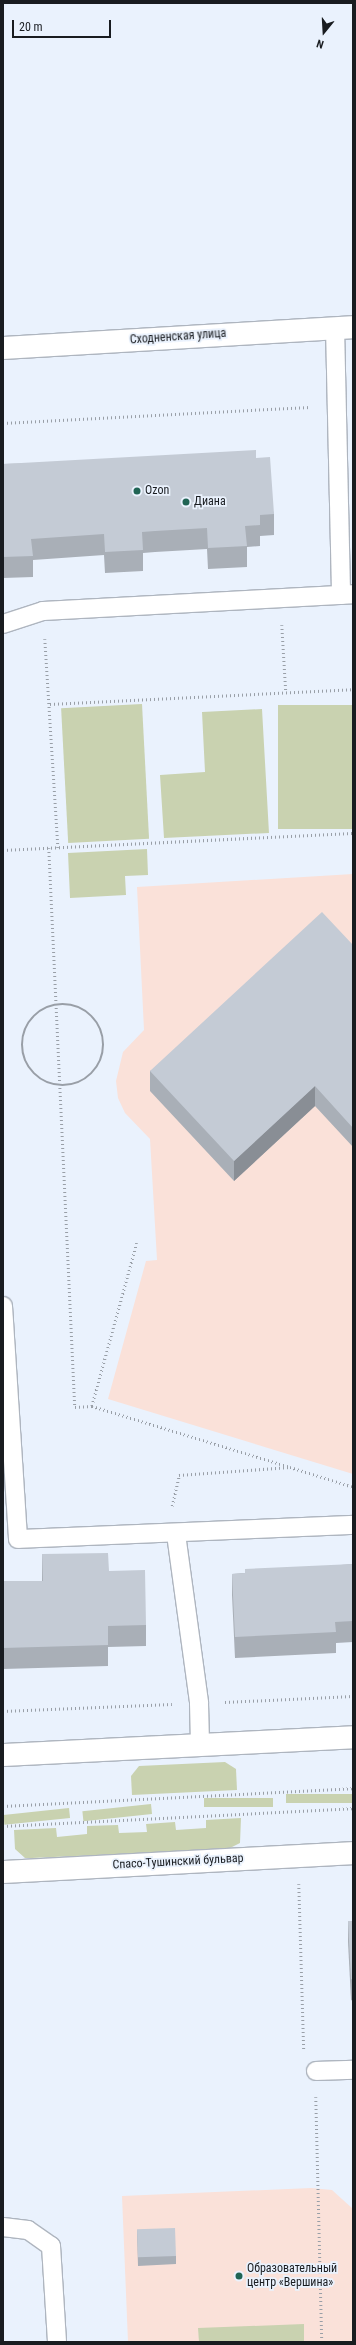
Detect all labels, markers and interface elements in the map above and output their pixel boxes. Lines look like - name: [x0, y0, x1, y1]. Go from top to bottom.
- scale bar: [14, 12, 113, 38]
- north arrow: [304, 12, 344, 52]
- text: 20 m: [19, 20, 43, 34]
- text: N: [315, 37, 325, 51]
- street label: Сходненская улица: [129, 326, 227, 348]
- place label: Ozon: [145, 484, 169, 498]
- marker: Ozon: [132, 486, 142, 496]
- place label: Диана: [194, 495, 226, 509]
- marker: Диана: [181, 497, 191, 507]
- street label: Спасо-Тушинский бульвар: [112, 1851, 244, 1873]
- place label: Образовательный центр «Вершина»: [247, 2262, 337, 2290]
- marker: Образовательный центр «Вершина»: [234, 2271, 244, 2281]

